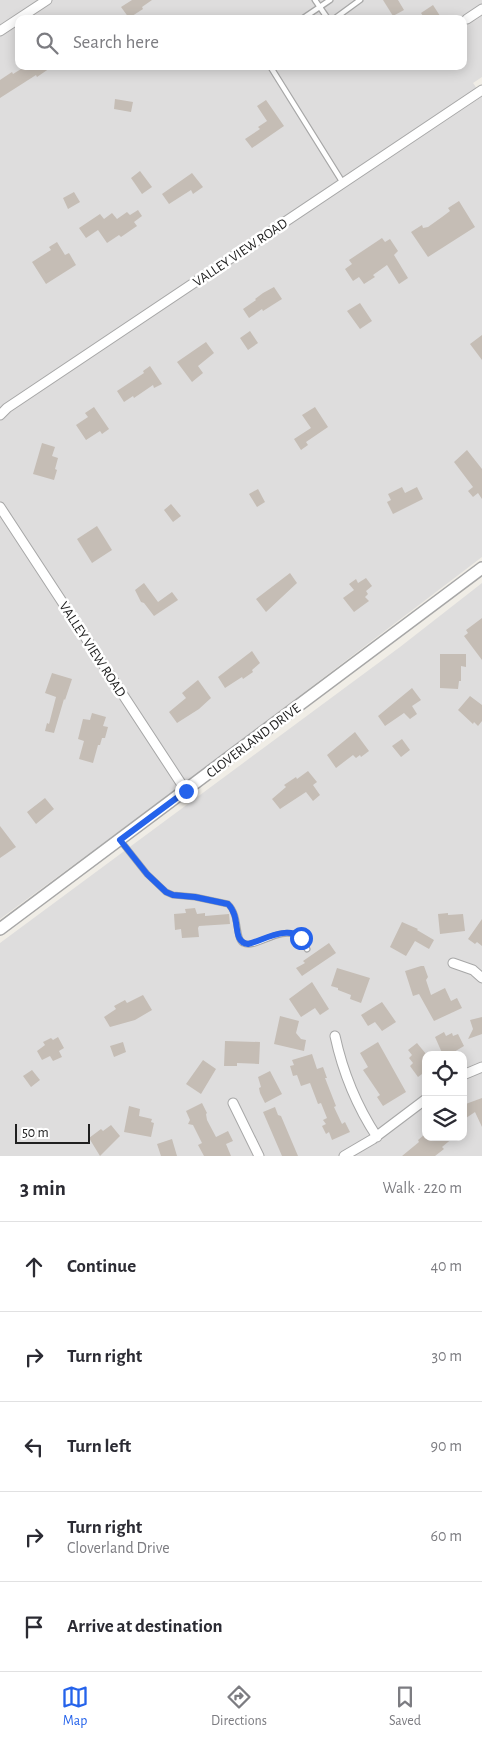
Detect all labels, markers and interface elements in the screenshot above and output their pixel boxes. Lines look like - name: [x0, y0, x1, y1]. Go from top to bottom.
- search box: [15, 15, 467, 70]
- icon: search: [33, 29, 61, 57]
- text: Search here: [73, 33, 159, 52]
- street label: VALLEY VIEW ROAD: [191, 216, 290, 290]
- street label: VALLEY VIEW ROAD: [56, 599, 128, 700]
- street label: CLOVERLAND DRIVE: [204, 701, 303, 781]
- route end: [175, 780, 198, 803]
- route start: [290, 927, 313, 950]
- map controls: [422, 1051, 467, 1141]
- button: locate: [422, 1051, 467, 1096]
- button: layers: [422, 1096, 467, 1141]
- scale bar: [15, 1121, 90, 1144]
- text: 50 m: [22, 1126, 49, 1140]
- text: 3 min: [20, 1178, 66, 1199]
- text: Walk · 220 m: [383, 1180, 462, 1196]
- icon: ahead: [20, 1253, 48, 1281]
- text: Continue: [67, 1257, 136, 1276]
- text: 40 m: [430, 1258, 462, 1274]
- icon: right: [20, 1343, 48, 1371]
- text: Turn right: [67, 1347, 142, 1366]
- text: 30 m: [432, 1348, 462, 1364]
- icon: left: [20, 1433, 48, 1461]
- text: Turn left: [67, 1437, 131, 1456]
- text: 90 m: [431, 1438, 462, 1454]
- text: Turn right: [67, 1518, 142, 1537]
- icon: right: [20, 1523, 48, 1551]
- text: 60 m: [431, 1528, 462, 1544]
- text: Cloverland Drive: [67, 1540, 170, 1556]
- icon: arrive: [20, 1613, 48, 1641]
- text: Arrive at destination: [67, 1617, 223, 1636]
- tab: Map: [61, 1683, 89, 1730]
- tab: Directions: [211, 1683, 267, 1730]
- tab: Saved: [389, 1683, 421, 1730]

